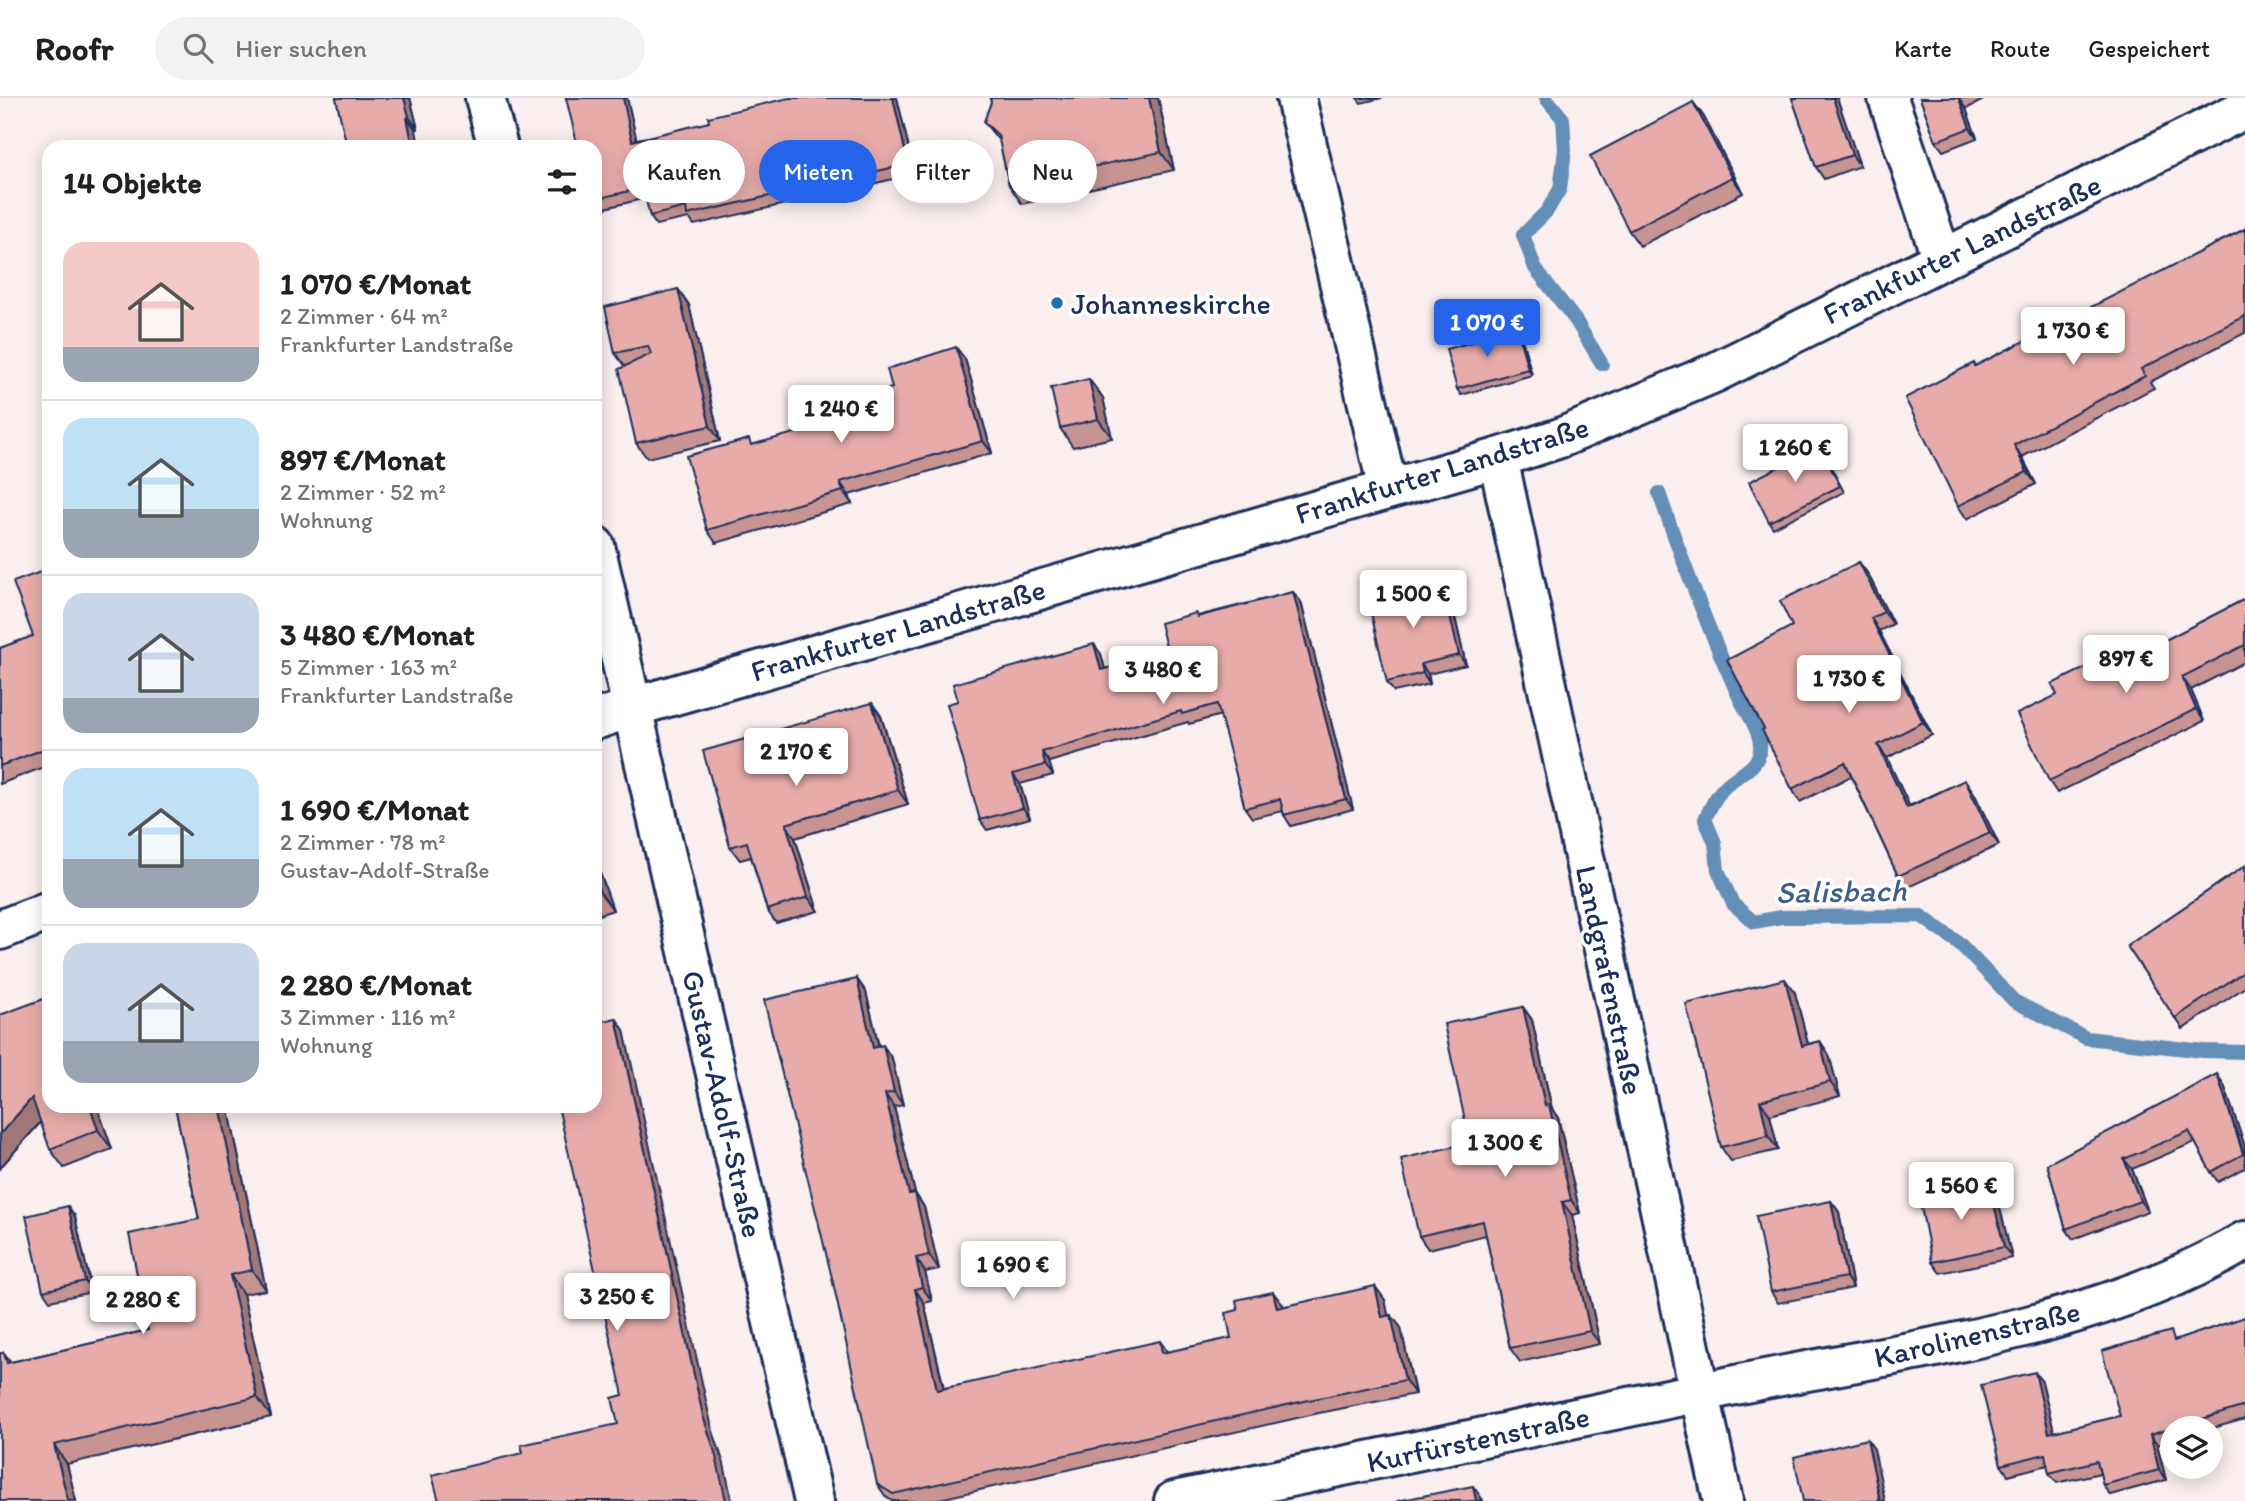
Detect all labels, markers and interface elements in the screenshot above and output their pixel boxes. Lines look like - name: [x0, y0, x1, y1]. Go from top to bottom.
- search box: [155, 17, 645, 80]
- text: Roofr: [35, 29, 113, 68]
- icon: search: [179, 29, 217, 67]
- text: Hier suchen: [235, 32, 367, 64]
- text: Karte: [1894, 34, 1952, 63]
- text: Route: [1990, 34, 2050, 63]
- text: Gespeichert: [2088, 34, 2210, 63]
- chip: Kaufen: [623, 140, 745, 203]
- chip: Mieten: [759, 140, 877, 203]
- chip: Filter: [891, 140, 994, 203]
- chip: Neu: [1008, 140, 1097, 203]
- icon: filters: [543, 163, 581, 201]
- text: 14 Objekte: [63, 164, 202, 201]
- street label: Frankfurter Landstraße: [1817, 166, 2107, 332]
- text: 1 070 €/Monat: [280, 265, 471, 302]
- icon: home: [119, 270, 203, 354]
- place label: Johanneskirche: [1071, 285, 1271, 322]
- marker: Johanneskirche: [1049, 295, 1065, 311]
- pin: 1 070 €: [1422, 300, 1552, 359]
- text: 2 Zimmer · 64 m²: [280, 302, 448, 330]
- text: 1 070 €: [1450, 308, 1524, 336]
- pin: 1 730 €: [2008, 308, 2138, 367]
- text: 1 730 €: [2037, 316, 2109, 344]
- text: Frankfurter Landstraße: [280, 330, 514, 358]
- pin: 1 240 €: [776, 386, 906, 445]
- text: 1 240 €: [804, 394, 878, 422]
- street label: Frankfurter Landstraße: [1291, 408, 1593, 532]
- pin: 1 260 €: [1730, 424, 1860, 484]
- text: 1 260 €: [1759, 433, 1831, 461]
- text: 897 €/Monat: [280, 441, 445, 478]
- icon: home: [119, 446, 203, 530]
- text: 2 Zimmer · 52 m²: [280, 478, 446, 506]
- text: Wohnung: [280, 506, 373, 534]
- street label: Frankfurter Landstraße: [746, 570, 1050, 690]
- pin: 1 500 €: [1348, 570, 1478, 630]
- text: 1 500 €: [1376, 579, 1450, 607]
- text: 3 480 €/Monat: [280, 616, 474, 653]
- icon: home: [119, 621, 203, 705]
- pin: 897 €: [2077, 636, 2175, 695]
- text: 897 €: [2099, 644, 2153, 672]
- pin: 3 480 €: [1098, 646, 1228, 706]
- text: 5 Zimmer · 163 m²: [280, 653, 457, 681]
- text: 3 480 €: [1125, 655, 1201, 683]
- pin: 1 730 €: [1784, 656, 1914, 715]
- text: 1 730 €: [1813, 664, 1885, 692]
- text: Frankfurter Landstraße: [280, 681, 514, 709]
- pin: 2 170 €: [731, 728, 861, 788]
- text: 2 170 €: [760, 737, 832, 765]
- text: 1 690 €/Monat: [280, 791, 469, 828]
- icon: home: [119, 796, 203, 880]
- text: 2 Zimmer · 78 m²: [280, 828, 446, 856]
- text: Gustav-Adolf-Straße: [280, 856, 489, 884]
- street label: Landgrafenstraße: [1568, 862, 1652, 1098]
- water label: Salisbach: [1775, 871, 1907, 911]
- text: 2 280 €/Monat: [280, 966, 472, 1003]
- street label: Gustav-Adolf-Straße: [674, 967, 772, 1241]
- icon: home: [119, 971, 203, 1055]
- text: 3 Zimmer · 116 m²: [280, 1003, 456, 1031]
- text: Wohnung: [280, 1031, 373, 1059]
- pin: 1 300 €: [1440, 1119, 1570, 1179]
- text: 1 300 €: [1467, 1128, 1543, 1156]
- pin: 1 560 €: [1896, 1162, 2026, 1222]
- text: 1 560 €: [1925, 1171, 1997, 1199]
- pin: 1 690 €: [948, 1242, 1078, 1301]
- text: 1 690 €: [977, 1250, 1049, 1278]
- pin: 3 250 €: [552, 1274, 682, 1333]
- pin: 2 280 €: [78, 1276, 208, 1336]
- text: 3 250 €: [580, 1282, 654, 1310]
- text: 2 280 €: [106, 1285, 180, 1313]
- street label: Karolinenstraße: [1870, 1292, 2084, 1376]
- street label: Kurfürstenstraße: [1363, 1397, 1593, 1481]
- map controls: [2160, 1416, 2223, 1479]
- button: layers: [2160, 1416, 2223, 1479]

